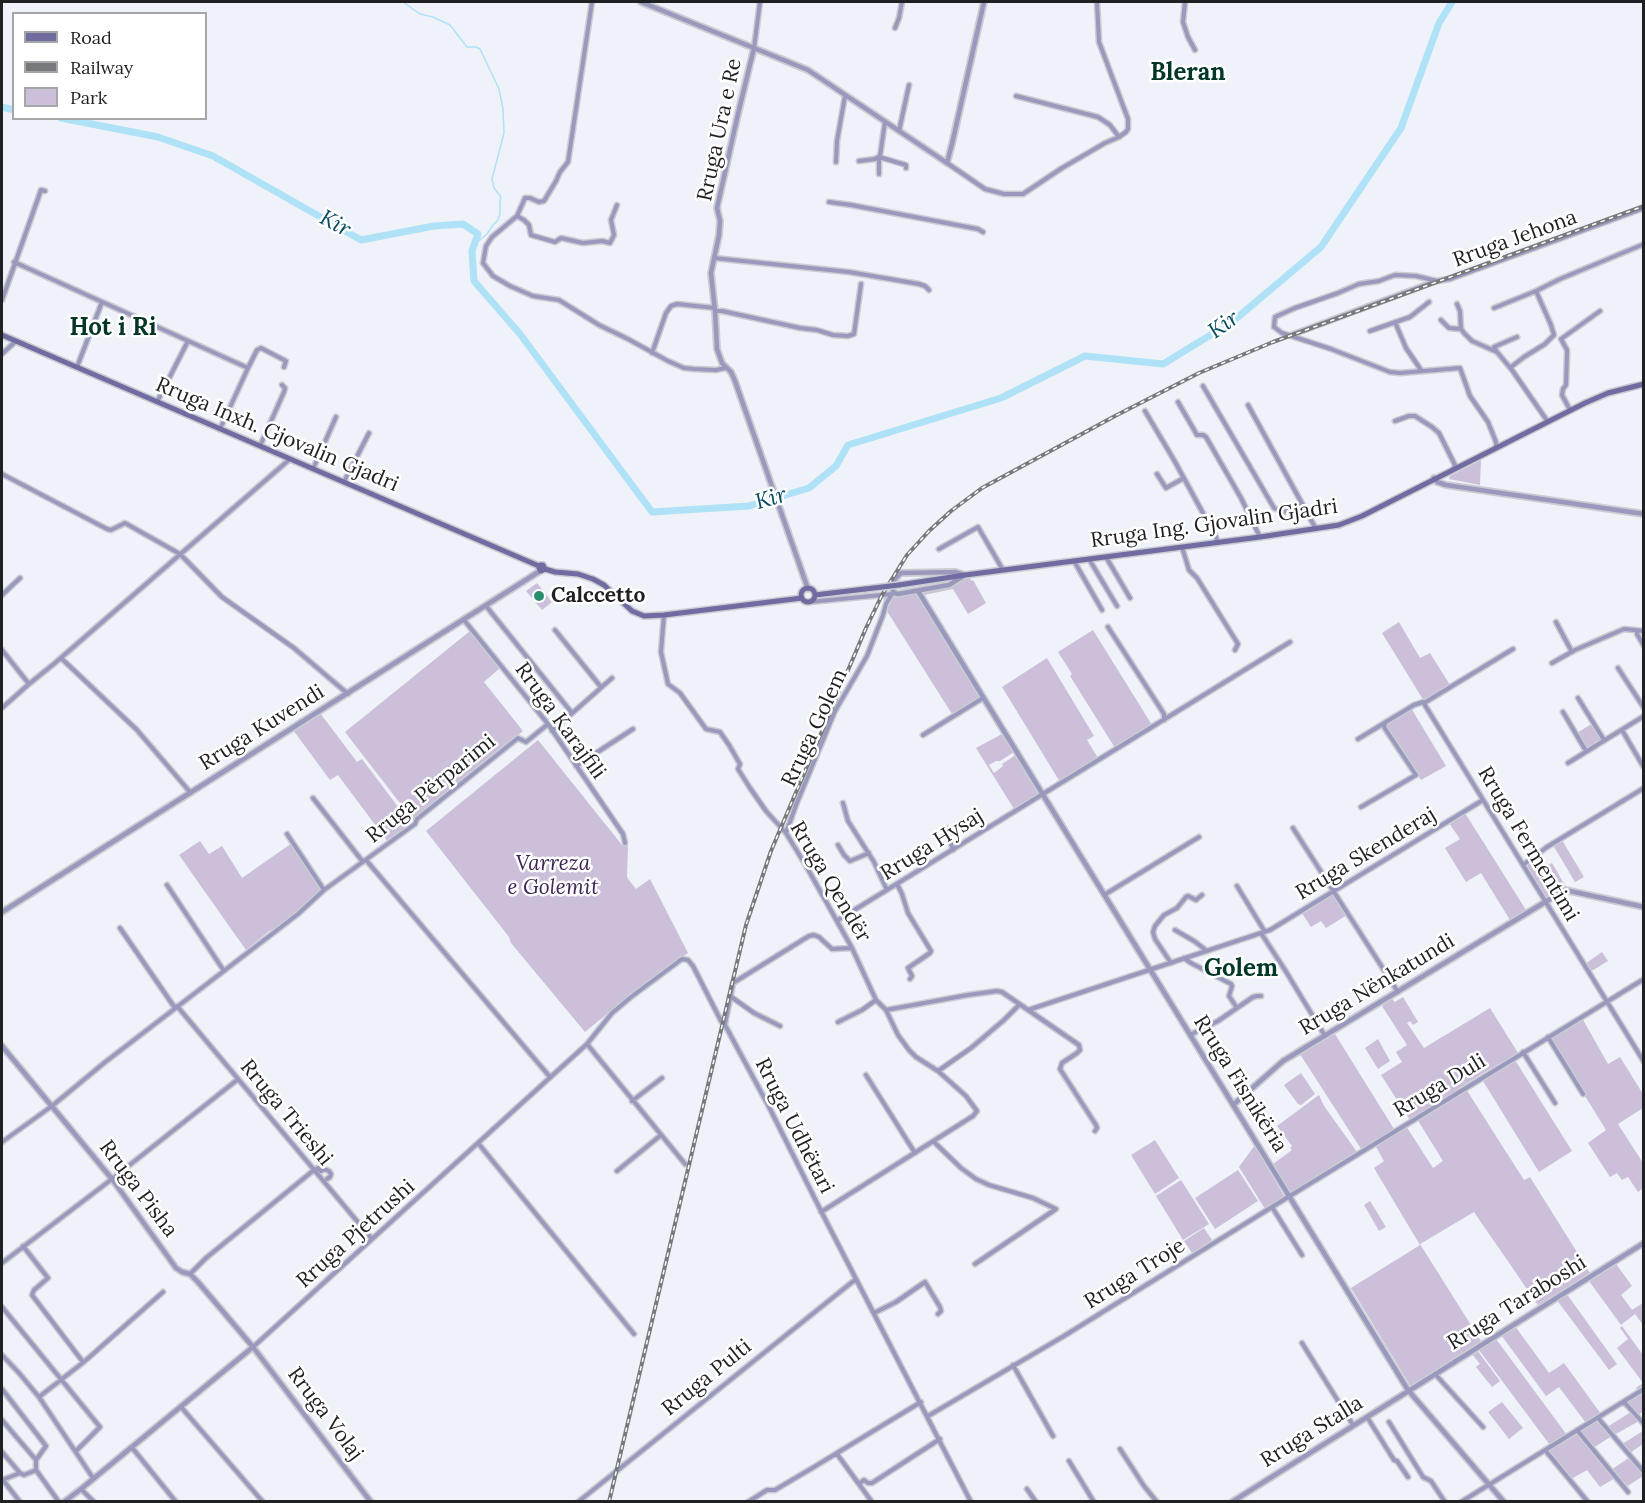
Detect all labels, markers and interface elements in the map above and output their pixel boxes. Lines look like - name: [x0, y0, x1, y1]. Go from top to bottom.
- legend: [12, 12, 207, 120]
- text: Road: [70, 26, 112, 49]
- text: Railway: [70, 56, 133, 79]
- street label: Rruga Ura e Re: [693, 56, 747, 204]
- district label: Bleran: [1150, 59, 1226, 87]
- text: Park: [70, 86, 107, 109]
- water label: Kir: [315, 205, 355, 243]
- street label: Rruga Jehona: [1450, 205, 1580, 273]
- water label: Kir: [1204, 305, 1244, 345]
- district label: Hot i Ri: [69, 314, 157, 342]
- street label: Rruga Inxh. Gjovalin Gjadri: [152, 372, 402, 498]
- water label: Kir: [752, 482, 790, 516]
- street label: Rruga Ing. Gjovalin Gjadri: [1089, 494, 1339, 554]
- place label: Calccetto: [551, 583, 645, 609]
- marker: Calccetto: [532, 589, 546, 603]
- street label: Rruga Karajfili: [509, 658, 611, 784]
- street label: Rruga Golem: [777, 665, 853, 791]
- street label: Rruga Kuvendi: [195, 680, 329, 776]
- street label: Rruga Përparimi: [361, 729, 501, 849]
- street label: Rruga Fermentimi: [1472, 762, 1584, 926]
- street label: Rruga Skenderaj: [1291, 802, 1441, 906]
- street label: Rruga Hysaj: [876, 804, 988, 886]
- street label: Rruga Qendër: [784, 817, 876, 947]
- park label: Varreza e Golemit: [507, 851, 599, 901]
- street label: Rruga Nënkatundi: [1295, 929, 1459, 1041]
- district label: Golem: [1204, 955, 1278, 983]
- street label: Rruga Fisnikëria: [1188, 1011, 1292, 1157]
- street label: Rruga Duli: [1390, 1049, 1490, 1123]
- street label: Rruga Udhëtari: [749, 1054, 839, 1198]
- street label: Rruga Trieshi: [234, 1055, 338, 1171]
- street label: Rruga Pisha: [93, 1136, 183, 1242]
- street label: Rruga Pjetrushi: [292, 1174, 420, 1294]
- street label: Rruga Troje: [1080, 1233, 1190, 1315]
- street label: Rruga Taraboshi: [1443, 1250, 1591, 1356]
- street label: Rruga Pulti: [657, 1334, 757, 1422]
- street label: Rruga Volaj: [282, 1362, 368, 1466]
- street label: Rruga Stalla: [1256, 1391, 1368, 1473]

